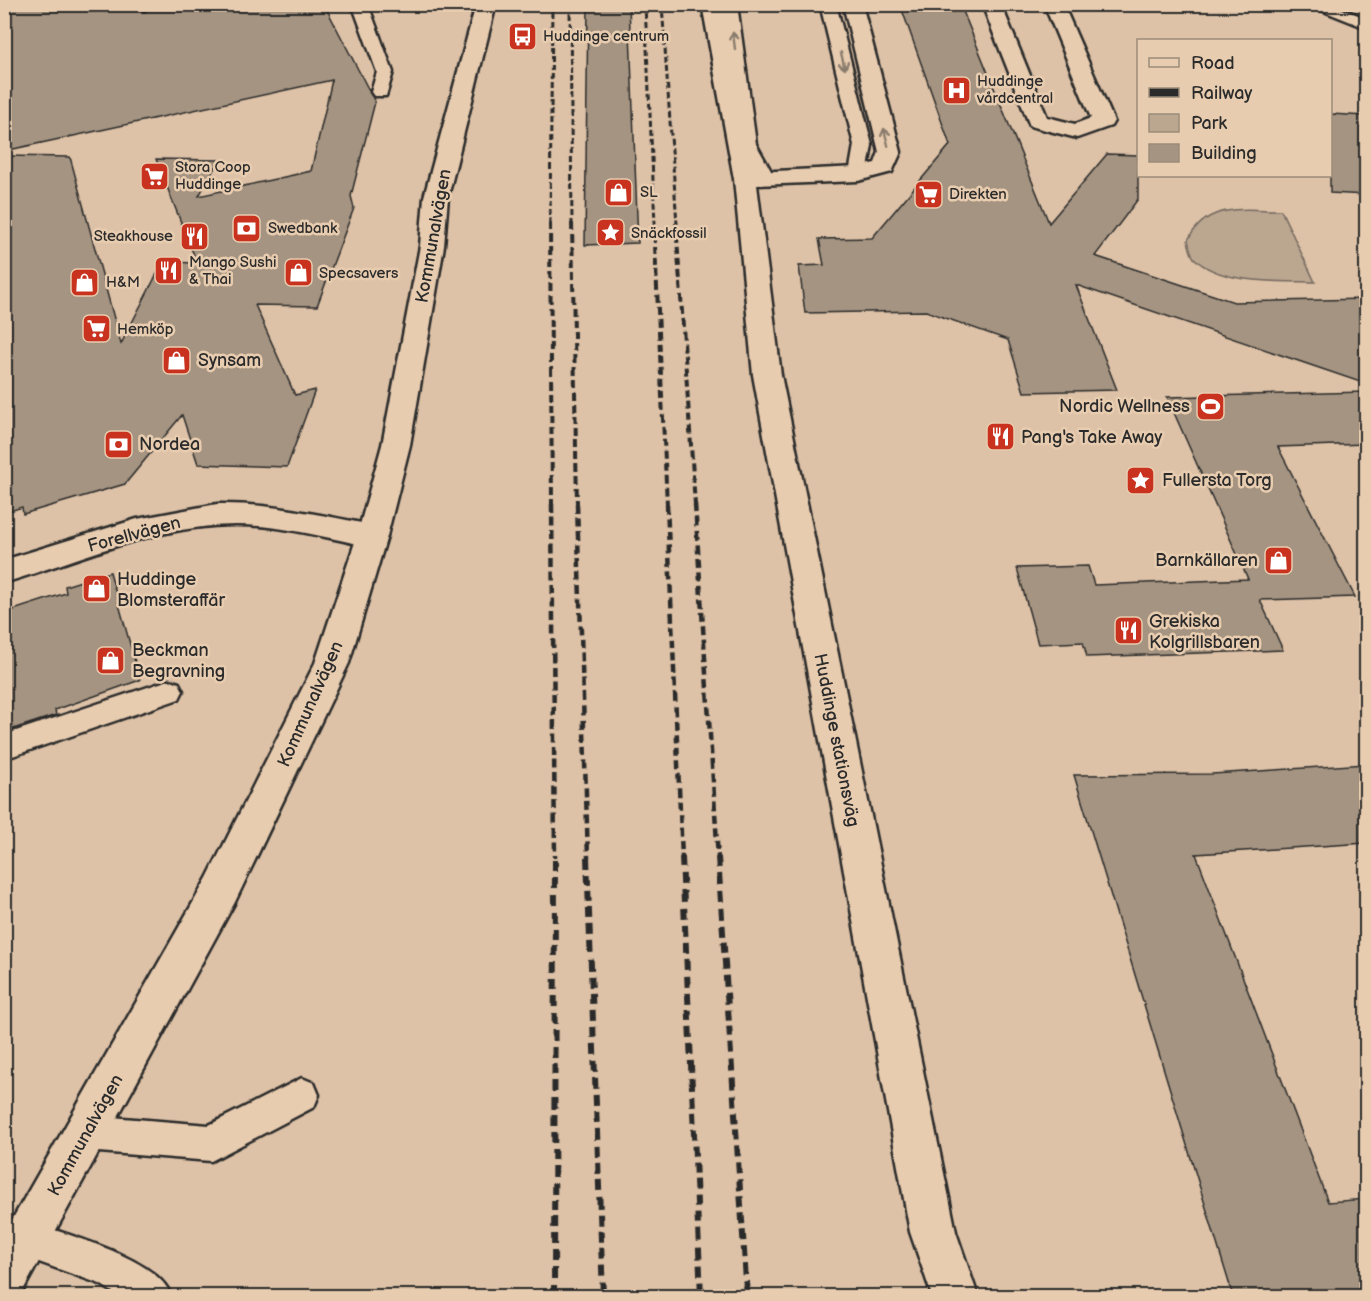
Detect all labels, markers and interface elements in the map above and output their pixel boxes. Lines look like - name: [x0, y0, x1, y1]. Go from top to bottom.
- bus stop icon: Huddinge centrum: [506, 20, 538, 52]
- place label: Huddinge centrum: [543, 27, 669, 46]
- one-way arrow: [728, 32, 739, 52]
- legend: [1137, 39, 1332, 177]
- one-way arrow: [837, 51, 849, 70]
- text: Road: [1191, 53, 1235, 74]
- place label: Huddinge vårdcentral: [976, 72, 1053, 108]
- hospital icon: Huddinge vårdcentral: [940, 74, 972, 106]
- text: Railway: [1191, 83, 1253, 104]
- text: Park: [1191, 113, 1227, 134]
- one-way arrow: [879, 128, 891, 147]
- text: Building: [1191, 143, 1257, 164]
- place label: Stora Coop Huddinge: [175, 158, 251, 194]
- supermarket icon: Stora Coop Huddinge: [138, 160, 170, 192]
- street label: Kommunalvägen: [411, 168, 456, 305]
- shop icon: SL: [603, 176, 635, 208]
- supermarket icon: Direkten: [912, 178, 944, 210]
- place label: SL: [640, 183, 658, 202]
- place label: Direkten: [949, 185, 1007, 204]
- bank icon: Swedbank: [231, 212, 263, 244]
- place icon: Snäckfossil: [594, 217, 626, 249]
- place label: Swedbank: [268, 219, 338, 238]
- restaurant icon: Steakhouse: [178, 220, 210, 252]
- place label: Snäckfossil: [631, 224, 707, 243]
- place label: Steakhouse: [94, 227, 173, 246]
- place label: Mango Sushi & Thai: [189, 253, 277, 289]
- restaurant icon: Mango Sushi & Thai: [152, 255, 184, 287]
- shop icon: Specsavers: [282, 257, 314, 289]
- place label: Specsavers: [319, 264, 399, 283]
- shop icon: H&M: [69, 266, 101, 298]
- place label: H&M: [106, 273, 140, 292]
- supermarket icon: Hemköp: [80, 313, 112, 345]
- place label: Hemköp: [117, 320, 174, 339]
- shop icon: Synsam: [161, 344, 193, 376]
- place label: Synsam: [198, 350, 261, 371]
- sports icon: Nordic Wellness: [1195, 390, 1227, 422]
- place label: Nordic Wellness: [1059, 396, 1190, 417]
- restaurant icon: Pang's Take Away: [984, 421, 1016, 453]
- place label: Pang's Take Away: [1021, 427, 1163, 448]
- bank icon: Nordea: [102, 428, 134, 460]
- place label: Nordea: [139, 434, 200, 455]
- place icon: Fullersta Torg: [1125, 464, 1157, 496]
- place label: Fullersta Torg: [1162, 470, 1272, 491]
- street label: Forellvägen: [85, 512, 183, 557]
- shop icon: Barnkällaren: [1263, 544, 1295, 576]
- place label: Barnkällaren: [1155, 550, 1258, 571]
- place label: Huddinge Blomsteraffär: [117, 569, 226, 611]
- shop icon: Huddinge Blomsteraffär: [80, 573, 112, 605]
- place label: Grekiska Kolgrillsbaren: [1149, 611, 1260, 653]
- restaurant icon: Grekiska Kolgrillsbaren: [1112, 615, 1144, 647]
- street label: Kommunalvägen: [273, 638, 348, 770]
- place label: Beckman Begravning: [132, 640, 225, 682]
- shop icon: Beckman Begravning: [95, 644, 127, 676]
- street label: Huddinge stationsväg: [809, 652, 864, 829]
- street label: Kommunalvägen: [43, 1071, 127, 1200]

